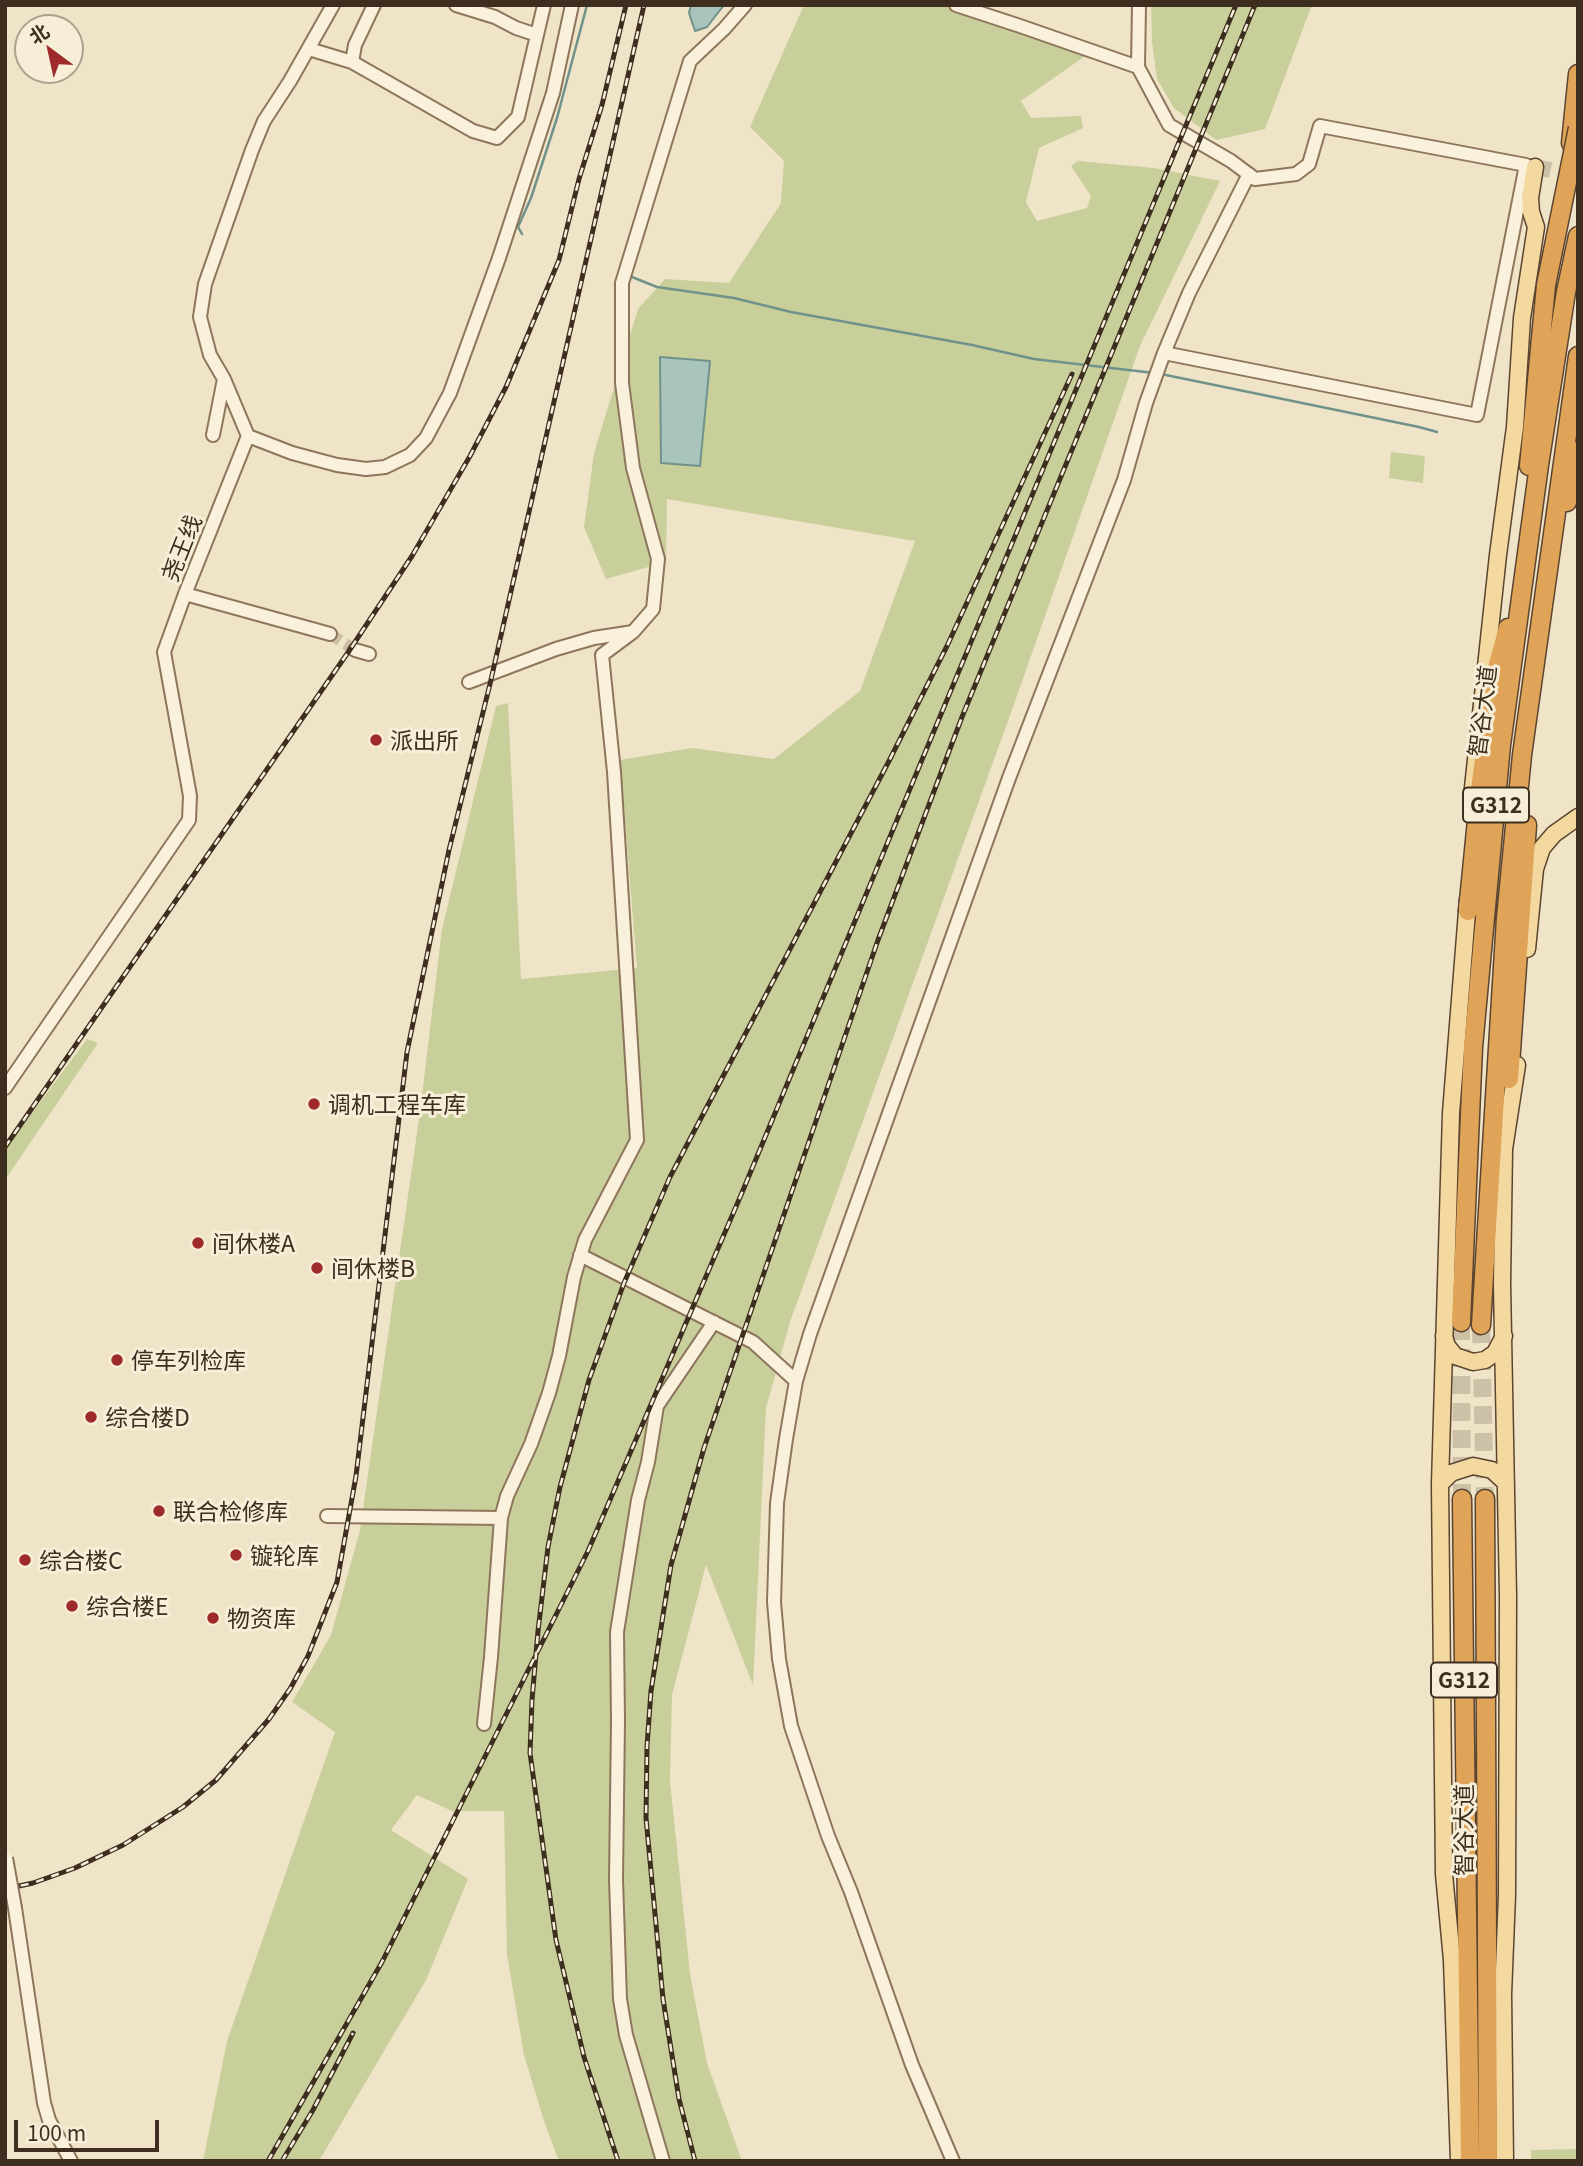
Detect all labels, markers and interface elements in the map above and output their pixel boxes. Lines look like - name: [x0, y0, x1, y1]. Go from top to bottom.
- north arrow: [14, 14, 84, 84]
- text: 北: [23, 16, 54, 49]
- street label: 尧王线: [155, 511, 207, 585]
- street label: 智谷大道: [1463, 664, 1501, 758]
- place label: 派出所: [390, 726, 459, 754]
- marker: 派出所: [368, 732, 384, 748]
- road number: G312: [1463, 788, 1529, 822]
- place label: 调机工程车库: [328, 1090, 466, 1118]
- marker: 调机工程车库: [306, 1096, 322, 1112]
- place label: 间休楼A: [212, 1229, 295, 1257]
- marker: 间休楼A: [190, 1235, 206, 1251]
- place label: 间休楼B: [331, 1254, 415, 1282]
- marker: 间休楼B: [309, 1260, 325, 1276]
- place label: 停车列检库: [131, 1346, 246, 1374]
- marker: 停车列检库: [109, 1352, 125, 1368]
- place label: 综合楼D: [105, 1403, 190, 1431]
- marker: 综合楼D: [83, 1409, 99, 1425]
- place label: 联合检修库: [173, 1497, 288, 1525]
- marker: 联合检修库: [151, 1503, 167, 1519]
- place label: 镟轮库: [250, 1541, 319, 1569]
- place label: 综合楼C: [39, 1546, 123, 1574]
- marker: 镟轮库: [228, 1547, 244, 1563]
- marker: 综合楼C: [17, 1552, 33, 1568]
- place label: 综合楼E: [86, 1592, 169, 1620]
- marker: 综合楼E: [64, 1598, 80, 1614]
- place label: 物资库: [227, 1604, 296, 1632]
- marker: 物资库: [205, 1610, 221, 1626]
- road number: G312: [1431, 1662, 1497, 1698]
- street label: 智谷大道: [1449, 1784, 1477, 1876]
- scale bar: [18, 2106, 163, 2150]
- text: 100 m: [27, 2117, 86, 2147]

